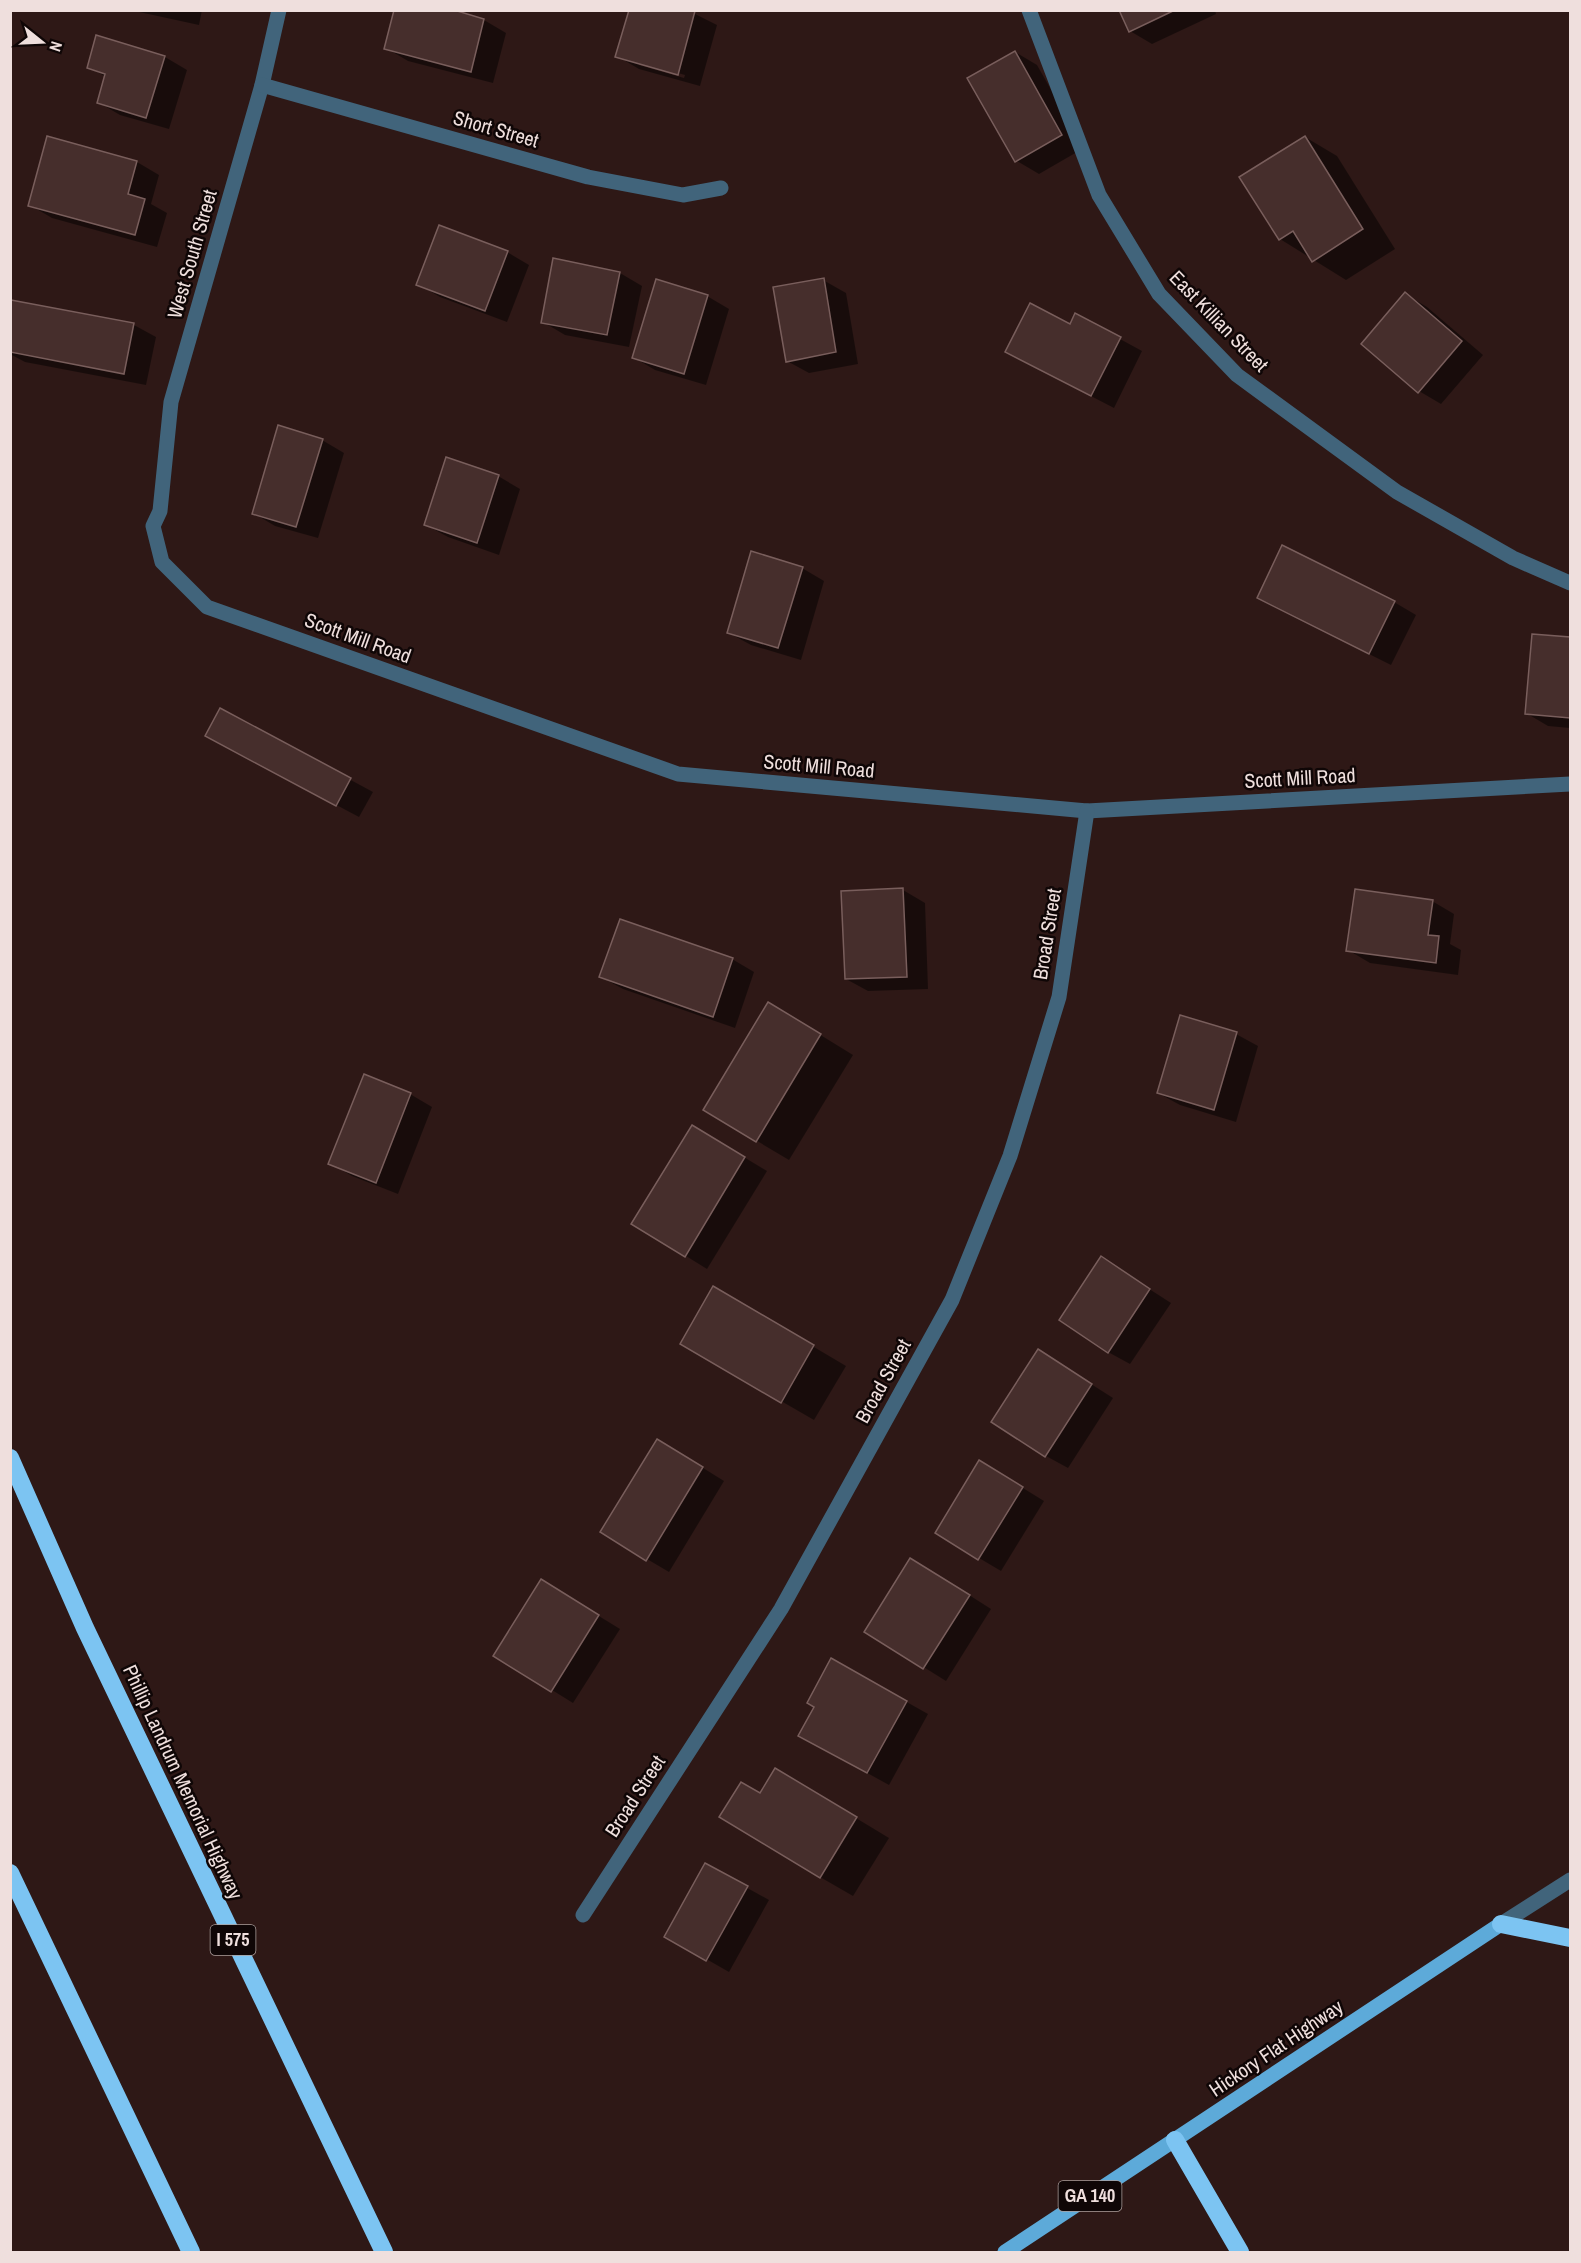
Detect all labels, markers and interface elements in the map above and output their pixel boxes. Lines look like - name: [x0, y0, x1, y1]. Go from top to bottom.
- north arrow: [12, 12, 72, 72]
- text: N: [44, 39, 68, 55]
- street label: Short Street: [450, 103, 542, 154]
- street label: West South Street: [160, 186, 223, 321]
- street label: East Killian Street: [1164, 264, 1275, 378]
- street label: Scott Mill Road: [301, 606, 415, 669]
- street label: Scott Mill Road: [762, 747, 876, 784]
- street label: Scott Mill Road: [1244, 761, 1356, 794]
- street label: Broad Street: [1026, 886, 1067, 982]
- street label: Broad Street: [848, 1334, 917, 1428]
- street label: Phillip Landrum Memorial Highway: [117, 1660, 250, 1904]
- street label: Broad Street: [598, 1749, 671, 1842]
- road number: I 575: [210, 1925, 256, 1955]
- street label: Hickory Flat Highway: [1204, 1992, 1349, 2102]
- road number: GA 140: [1058, 2181, 1122, 2211]

